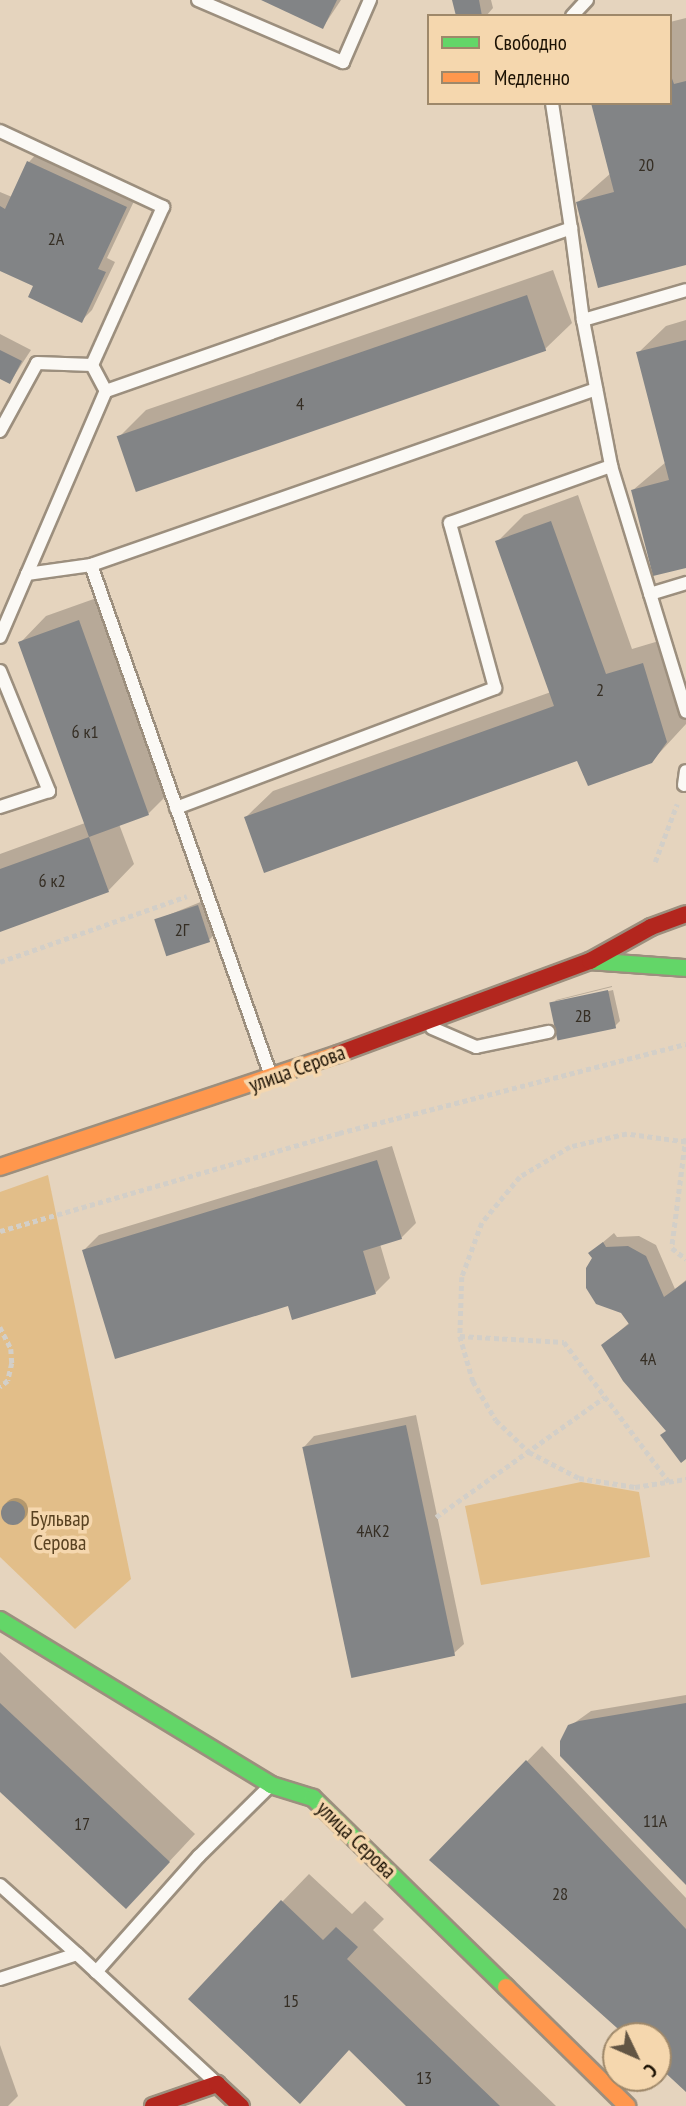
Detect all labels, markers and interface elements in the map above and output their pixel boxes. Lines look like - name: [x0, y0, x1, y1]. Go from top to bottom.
- legend: [427, 14, 672, 105]
- text: Свободно: [494, 29, 567, 56]
- text: Медленно: [494, 64, 570, 91]
- house number: 20: [638, 154, 654, 176]
- house number: 2А: [48, 228, 64, 250]
- house number: 4: [296, 393, 304, 415]
- house number: 2: [596, 679, 604, 701]
- house number: 6 к1: [72, 721, 98, 743]
- house number: 6 к2: [39, 870, 65, 892]
- house number: 2Г: [175, 919, 189, 941]
- house number: 2В: [575, 1005, 591, 1027]
- street label: улица Серова: [246, 1040, 348, 1098]
- house number: 4А: [640, 1348, 656, 1370]
- park label: Бульвар Серова: [30, 1506, 90, 1556]
- house number: 4АК2: [356, 1520, 390, 1542]
- street label: улица Серова: [311, 1796, 401, 1884]
- house number: 11А: [643, 1810, 667, 1832]
- house number: 17: [74, 1813, 90, 1835]
- house number: 28: [552, 1883, 568, 1905]
- house number: 15: [283, 1990, 299, 2012]
- north arrow: [602, 2022, 672, 2092]
- text: С: [639, 2059, 662, 2082]
- house number: 13: [416, 2067, 432, 2089]

